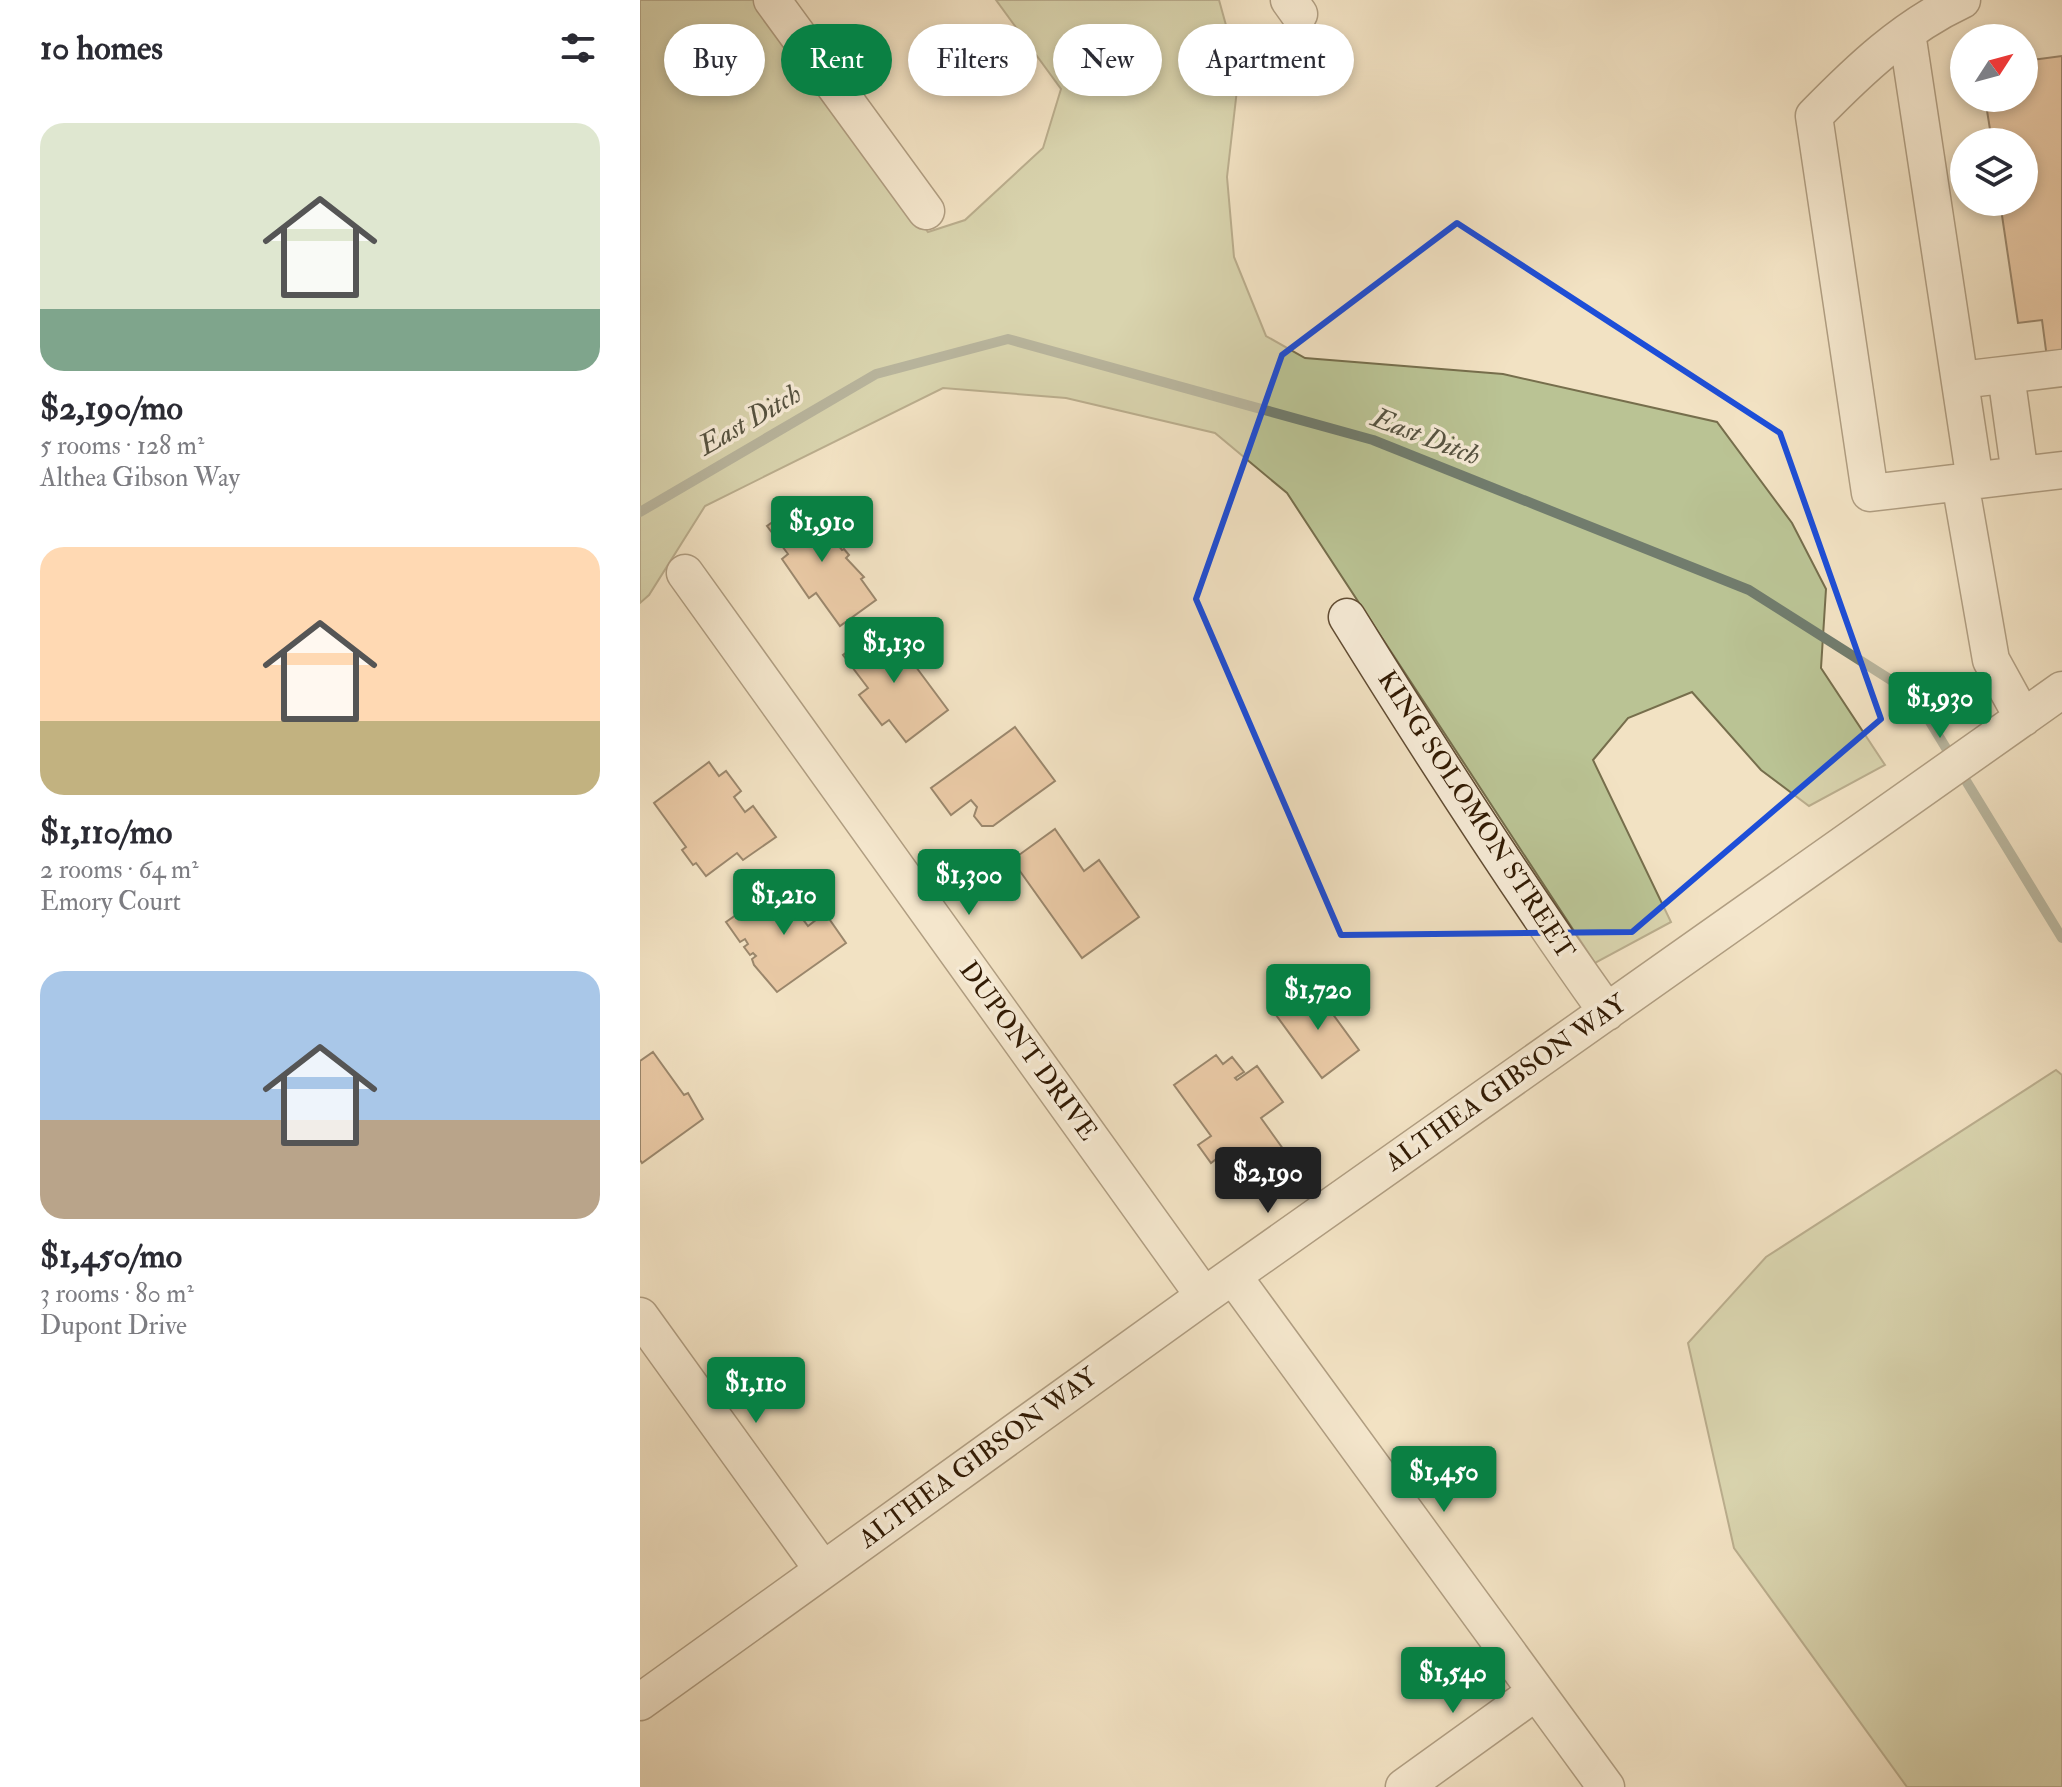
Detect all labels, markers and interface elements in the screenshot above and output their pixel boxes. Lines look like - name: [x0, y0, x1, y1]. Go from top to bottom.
- chip: Buy: [664, 24, 765, 96]
- chip: Rent: [781, 24, 892, 96]
- chip: Filters: [908, 24, 1037, 96]
- chip: New: [1053, 24, 1162, 96]
- chip: Apartment: [1178, 24, 1354, 96]
- north arrow: [1950, 24, 2038, 112]
- map controls: [1950, 24, 2038, 216]
- icon: filters: [556, 26, 600, 70]
- text: 10 homes: [40, 27, 163, 70]
- button: layers: [1950, 128, 2038, 216]
- icon: home: [248, 175, 392, 319]
- water label: East Ditch: [690, 377, 808, 464]
- text: $2,190/mo: [40, 387, 183, 430]
- water label: East Ditch: [1365, 400, 1485, 474]
- text: 5 rooms · 128 m²: [40, 430, 204, 462]
- text: Althea Gibson Way: [40, 462, 240, 494]
- pin: $1,910: [757, 496, 887, 564]
- text: $1,910: [789, 506, 855, 538]
- icon: home: [248, 599, 392, 743]
- pin: $1,130: [829, 617, 959, 685]
- text: $1,130: [863, 627, 925, 659]
- street label: KING SOLOMON STREET: [1371, 665, 1581, 965]
- pin: $1,930: [1875, 672, 2005, 740]
- text: $1,930: [1907, 682, 1973, 714]
- text: $1,110/mo: [40, 811, 172, 854]
- pin: $1,300: [904, 849, 1034, 917]
- text: 2 rooms · 64 m²: [40, 854, 199, 886]
- text: $1,300: [936, 859, 1002, 891]
- pin: $1,210: [719, 869, 849, 937]
- text: $1,210: [751, 879, 817, 911]
- text: Emory Court: [40, 886, 181, 918]
- street label: DUPONT DRIVE: [952, 955, 1104, 1147]
- pin: $1,720: [1253, 964, 1383, 1032]
- text: $1,720: [1284, 974, 1352, 1006]
- street label: ALTHEA GIBSON WAY: [1378, 987, 1634, 1179]
- icon: home: [248, 1023, 392, 1167]
- pin: $2,190: [1203, 1147, 1333, 1215]
- text: $2,190: [1233, 1157, 1303, 1189]
- text: $1,450/mo: [40, 1235, 182, 1278]
- text: 3 rooms · 80 m²: [40, 1278, 194, 1310]
- text: Dupont Drive: [40, 1310, 187, 1342]
- pin: $1,110: [691, 1357, 821, 1425]
- street label: ALTHEA GIBSON WAY: [852, 1360, 1104, 1556]
- text: $1,110: [725, 1367, 787, 1399]
- pin: $1,450: [1379, 1446, 1509, 1514]
- text: $1,450: [1409, 1456, 1479, 1488]
- pin: $1,540: [1388, 1647, 1518, 1715]
- text: $1,540: [1419, 1657, 1487, 1689]

